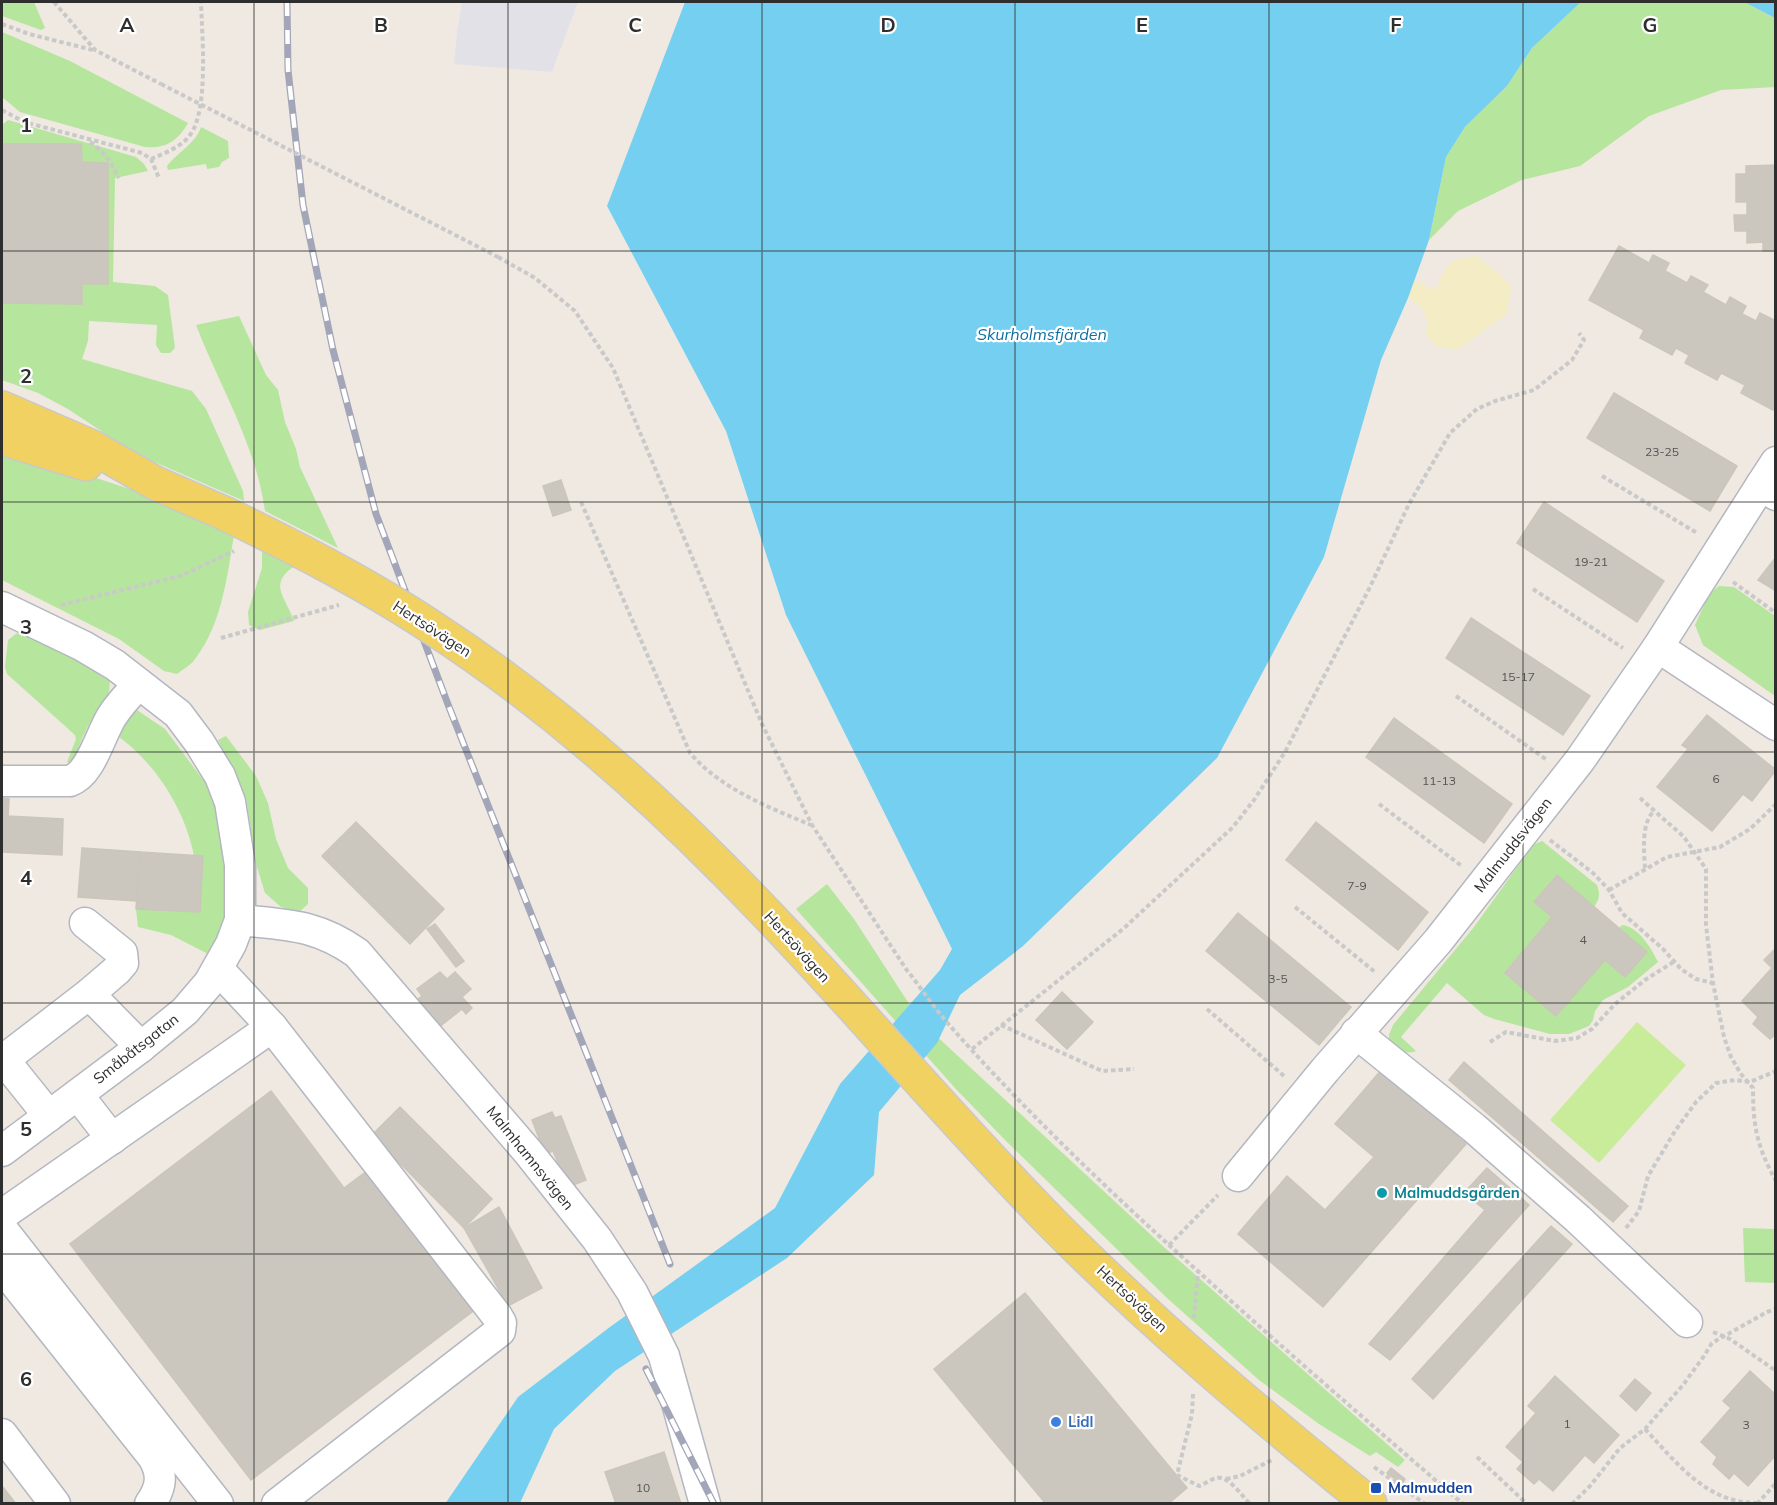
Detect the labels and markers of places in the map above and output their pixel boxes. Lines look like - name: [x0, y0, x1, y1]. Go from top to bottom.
- place label: Malmuddsgården: [1394, 1183, 1520, 1202]
- marker: Malmuddsgården: [1375, 1186, 1389, 1200]
- place label: Lidl: [1068, 1412, 1094, 1431]
- marker: Lidl: [1049, 1415, 1063, 1429]
- place label: Malmudden: [1388, 1478, 1473, 1497]
- marker: Malmudden: [1369, 1481, 1383, 1495]

